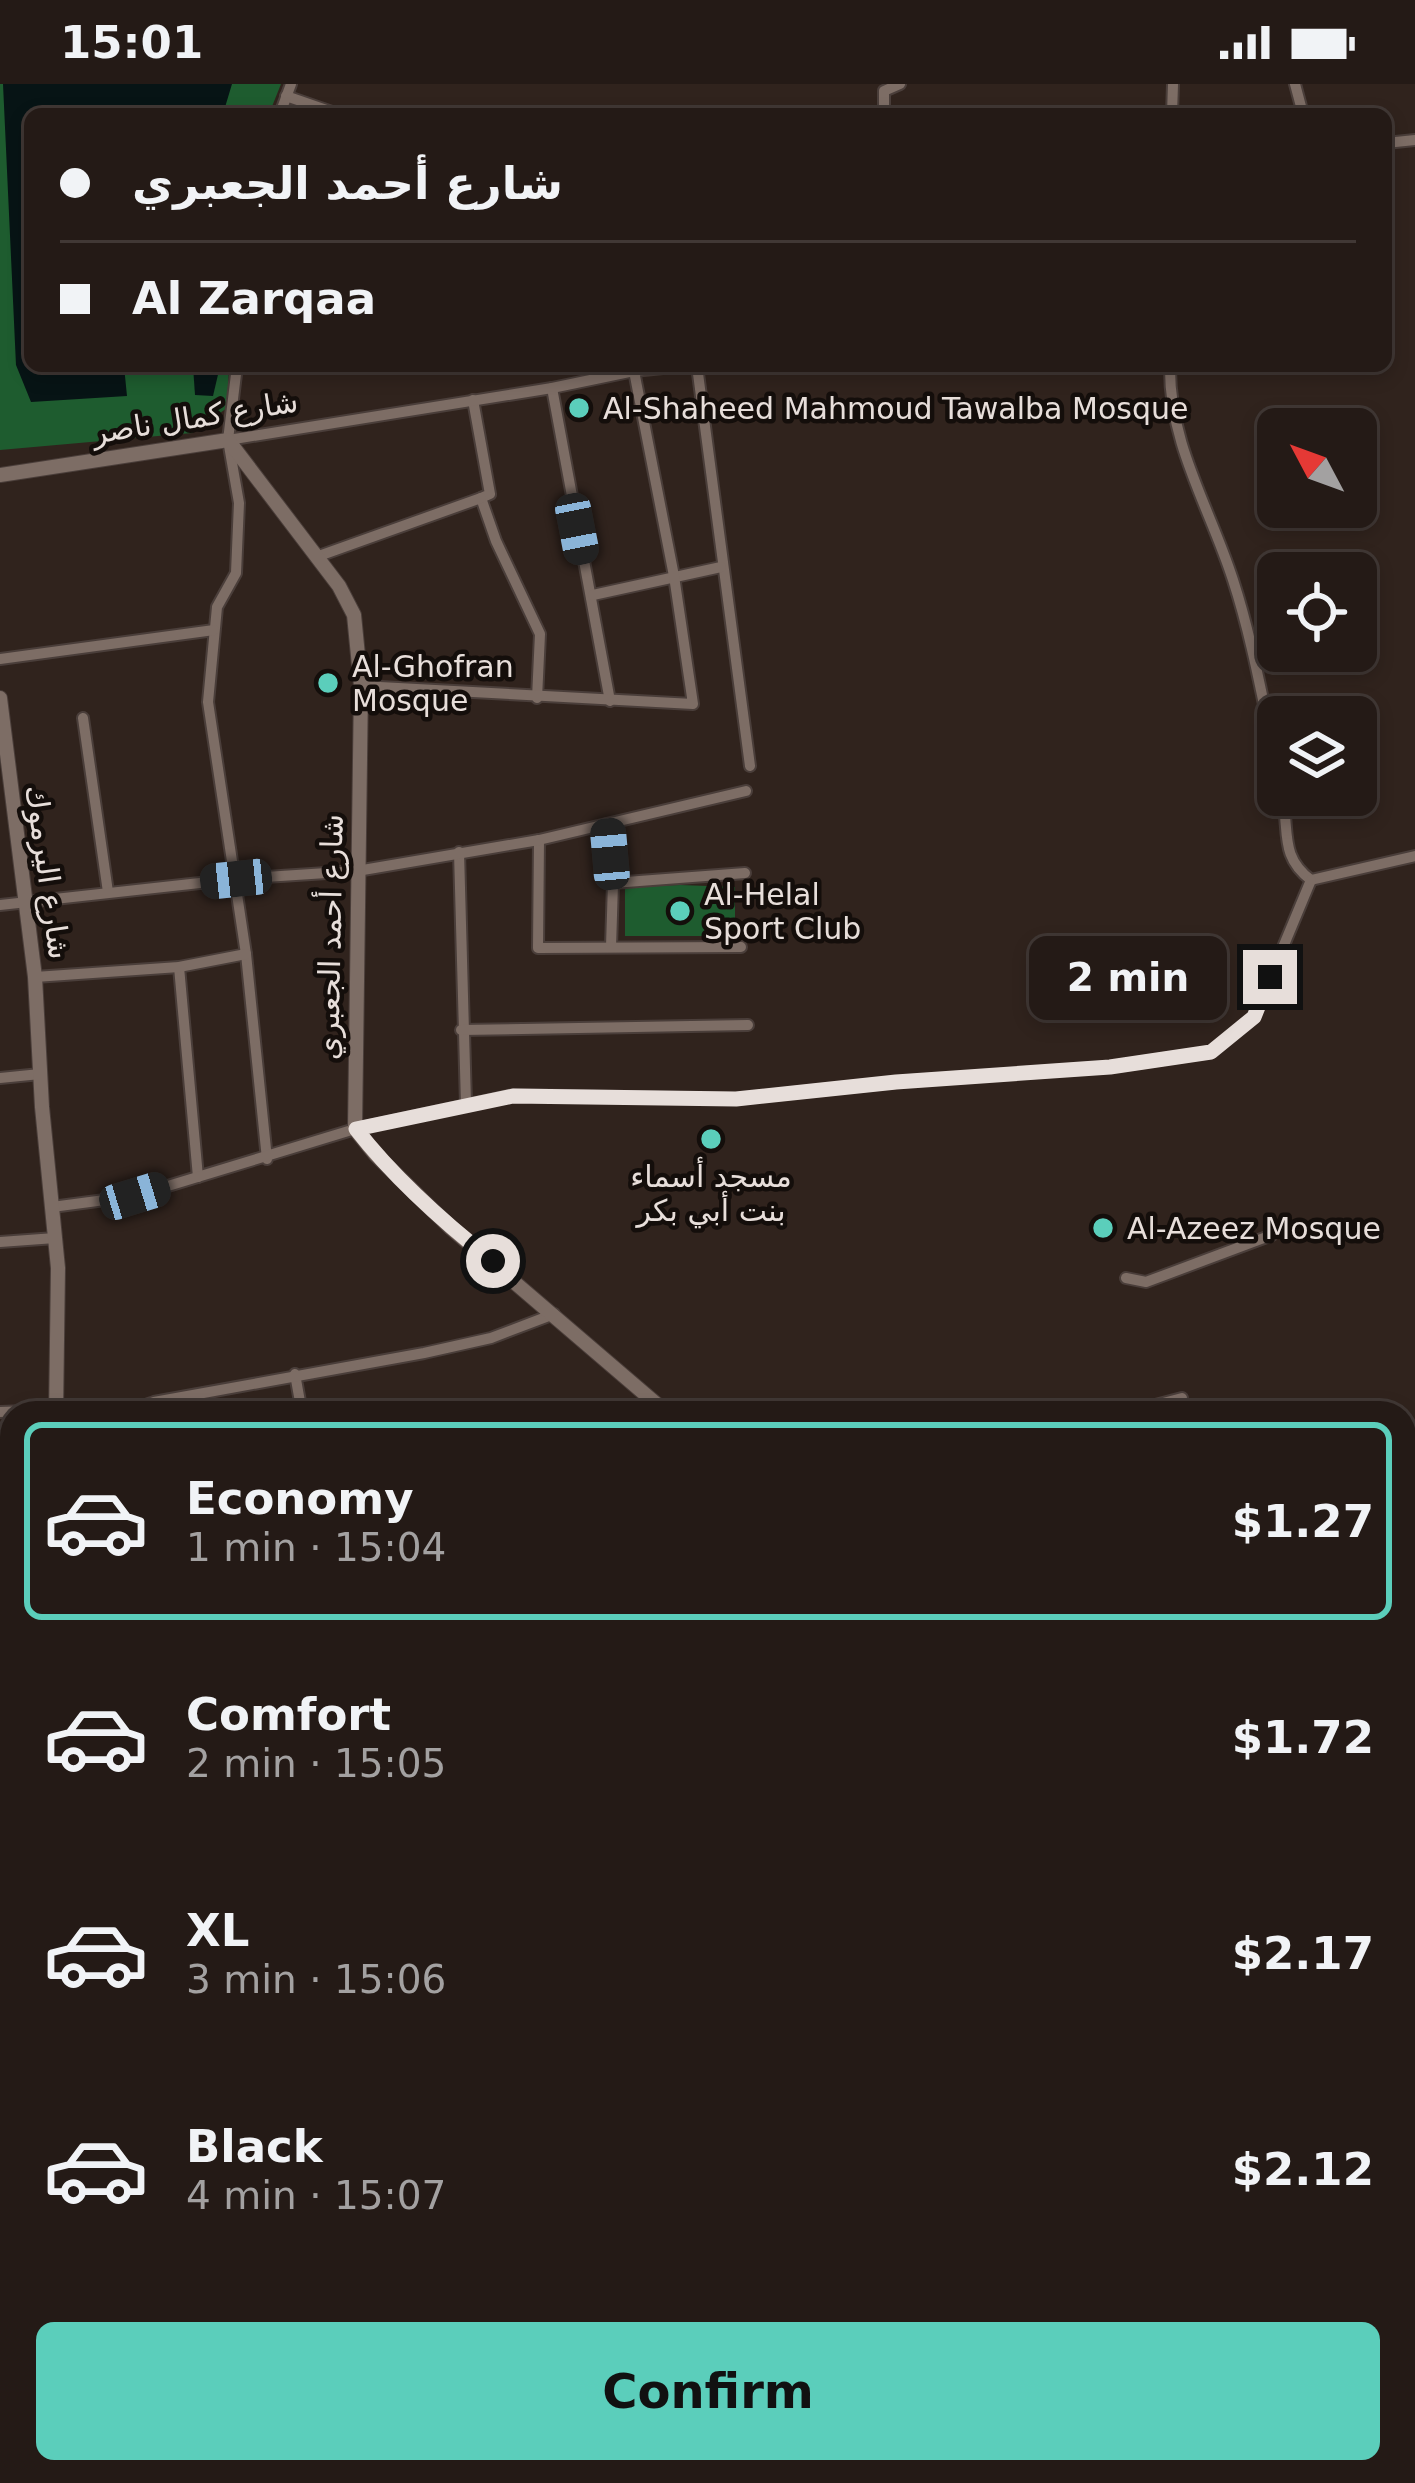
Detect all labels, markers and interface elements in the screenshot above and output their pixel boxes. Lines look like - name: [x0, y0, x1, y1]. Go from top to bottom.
- text: 15:01: [60, 16, 203, 69]
- text: شارع أحمد الجعبري: [132, 157, 563, 210]
- text: Al Zarqaa: [132, 272, 376, 325]
- street label: شارع كمال ناصر: [88, 383, 300, 451]
- place label: Al-Shaheed Mahmoud Tawalba Mosque: [603, 391, 1188, 426]
- marker: Al-Shaheed Mahmoud Tawalba Mosque: [566, 395, 592, 421]
- north arrow: [1257, 408, 1377, 528]
- map controls: [1257, 408, 1377, 816]
- car: [552, 490, 602, 568]
- button: locate: [1257, 552, 1377, 672]
- place label: Al-Ghofran Mosque: [352, 649, 514, 718]
- marker: Al-Ghofran Mosque: [315, 670, 341, 696]
- button: layers: [1257, 696, 1377, 816]
- street label: شارع اليرموك: [18, 783, 78, 961]
- street label: شارع أحمد الجعبري: [307, 814, 350, 1060]
- car: [589, 817, 631, 891]
- car: [198, 857, 274, 901]
- place label: Al-Helal Sport Club: [704, 877, 861, 946]
- marker: Al-Helal Sport Club: [667, 898, 693, 924]
- callout: 2 min: [1030, 935, 1228, 1019]
- route end: [1243, 950, 1297, 1004]
- text: 2 min: [1067, 955, 1189, 1000]
- marker: مسجد أسماء بنت أبي بكر: [698, 1126, 724, 1152]
- place label: مسجد أسماء بنت أبي بكر: [630, 1156, 792, 1229]
- car: [95, 1168, 175, 1224]
- place label: Al-Azeez Mosque: [1127, 1211, 1381, 1246]
- marker: Al-Azeez Mosque: [1090, 1215, 1116, 1241]
- route start: [466, 1234, 520, 1288]
- icon: car: [42, 1467, 150, 1575]
- text: Economy: [186, 1472, 414, 1525]
- text: $1.27: [1232, 1495, 1374, 1548]
- text: 1 min · 15:04: [186, 1525, 446, 1570]
- icon: car: [42, 1683, 150, 1791]
- text: Comfort: [186, 1688, 391, 1741]
- text: $1.72: [1232, 1711, 1374, 1764]
- text: 2 min · 15:05: [186, 1741, 446, 1786]
- icon: car: [42, 1899, 150, 2007]
- text: XL: [186, 1904, 249, 1957]
- text: $2.17: [1232, 1927, 1374, 1980]
- text: 3 min · 15:06: [186, 1957, 446, 2002]
- icon: car: [42, 2115, 150, 2223]
- text: Black: [186, 2120, 323, 2173]
- text: $2.12: [1232, 2143, 1374, 2196]
- text: 4 min · 15:07: [186, 2173, 446, 2218]
- button: Confirm: [36, 2322, 1380, 2460]

